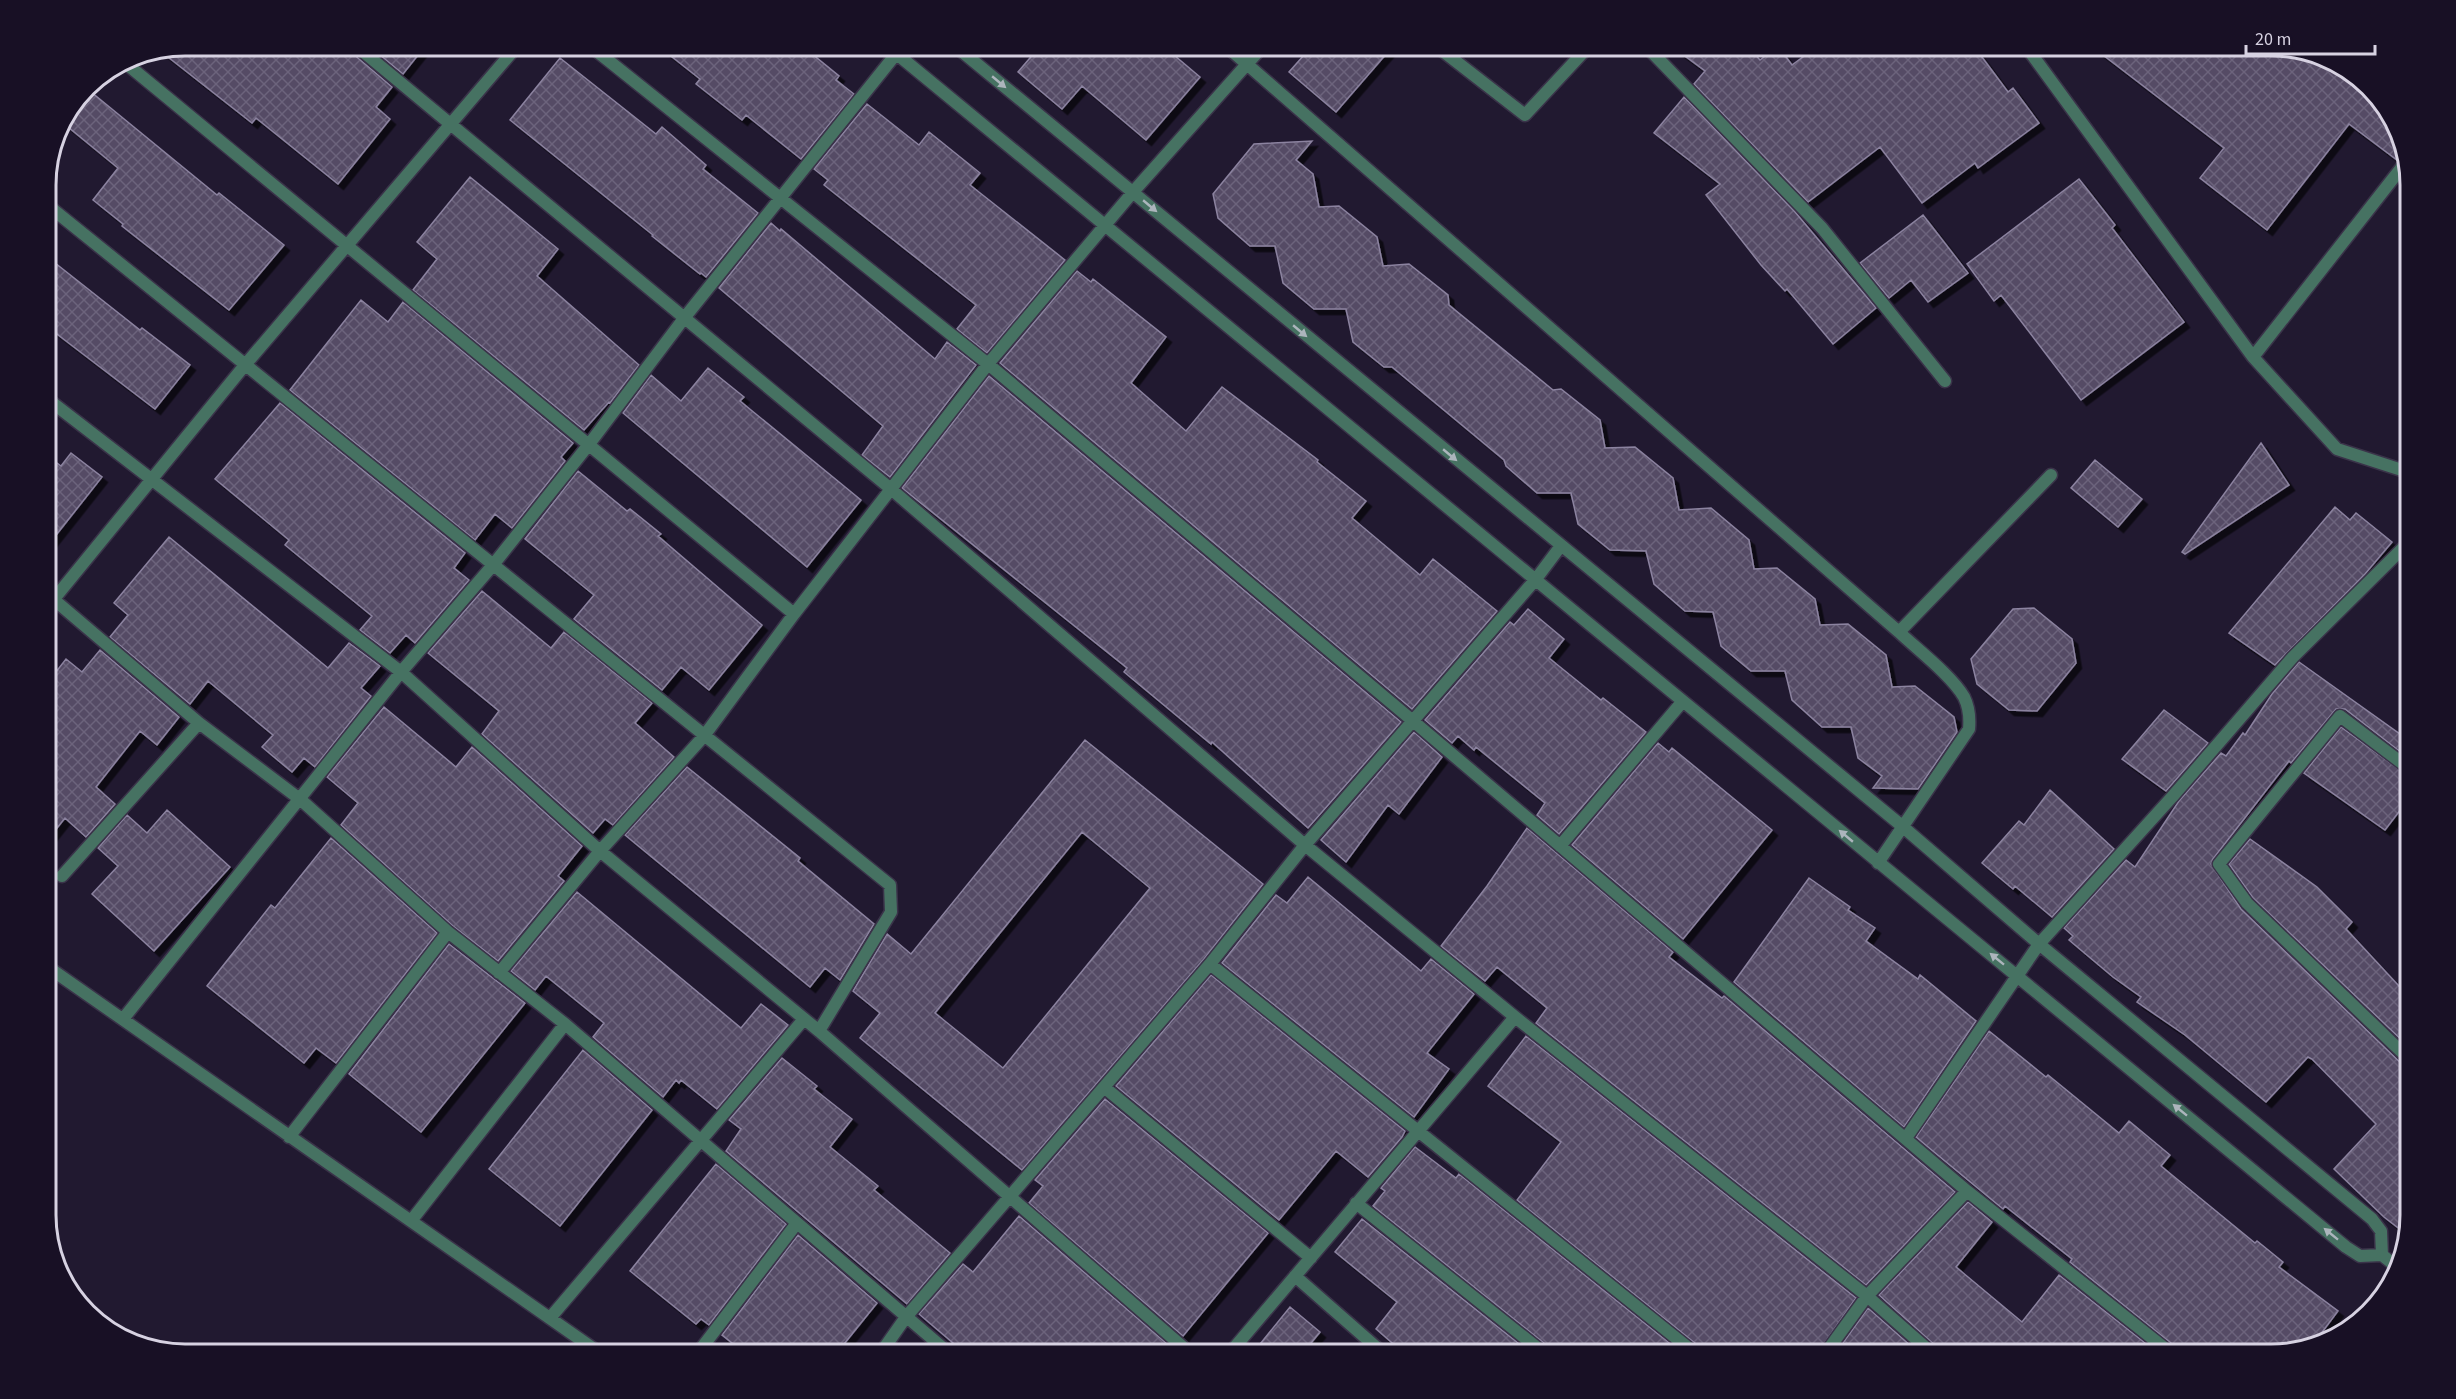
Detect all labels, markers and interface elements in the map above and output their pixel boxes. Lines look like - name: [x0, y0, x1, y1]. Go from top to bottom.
- scale bar: [2246, 18, 2375, 56]
- text: 20 m: [2255, 27, 2291, 52]
- one-way arrow: [991, 76, 1007, 89]
- one-way arrow: [1142, 200, 1157, 212]
- one-way arrow: [1292, 324, 1308, 337]
- one-way arrow: [1442, 448, 1457, 461]
- one-way arrow: [1838, 830, 1854, 843]
- one-way arrow: [1990, 953, 2005, 966]
- one-way arrow: [2172, 1103, 2188, 1116]
- one-way arrow: [2323, 1227, 2339, 1240]

